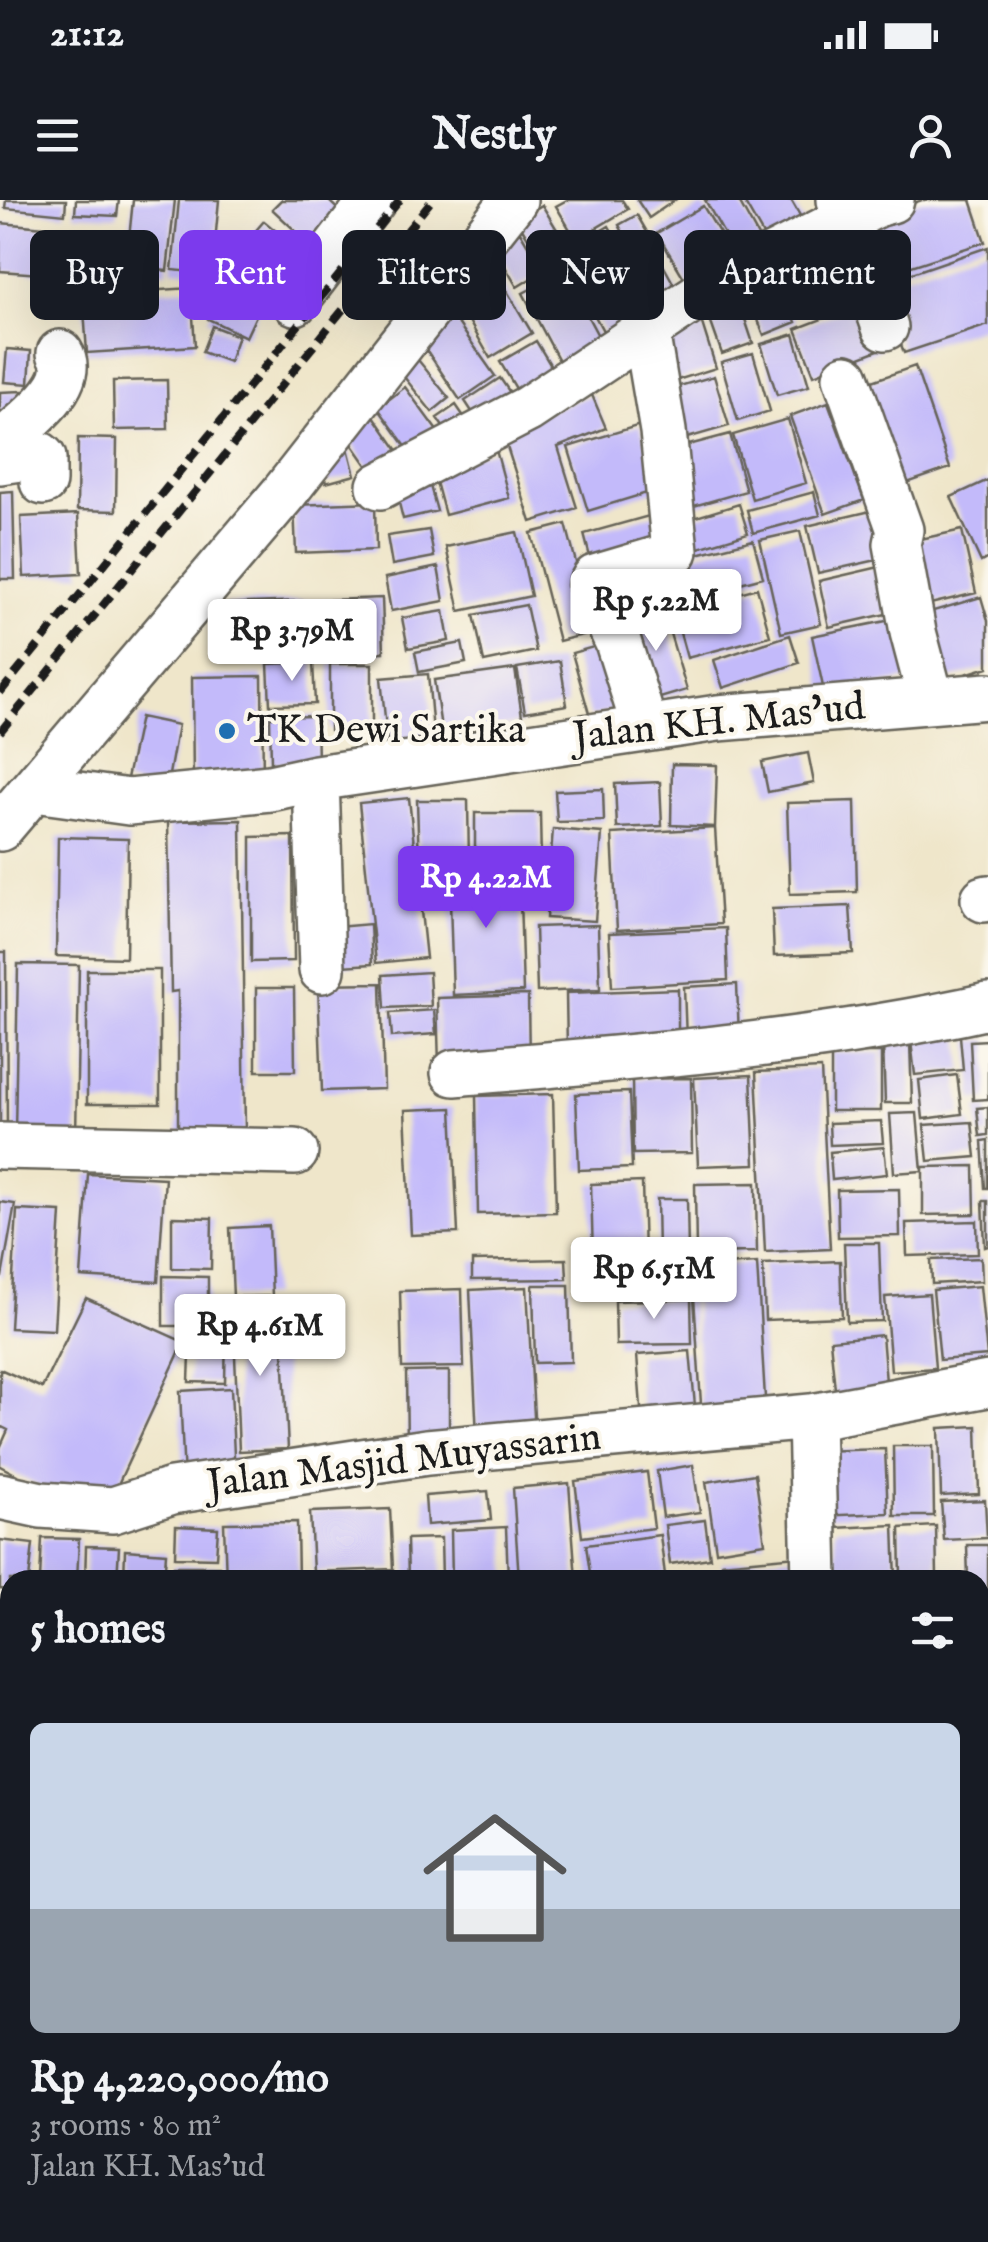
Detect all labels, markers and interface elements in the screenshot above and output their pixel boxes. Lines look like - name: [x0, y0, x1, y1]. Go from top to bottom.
- text: 21:12: [50, 11, 124, 59]
- text: Nestly: [432, 107, 556, 164]
- icon: menu: [30, 108, 85, 163]
- icon: person: [903, 108, 958, 163]
- chip: Buy: [30, 230, 159, 320]
- chip: Rent: [179, 230, 322, 320]
- chip: Filters: [342, 230, 506, 320]
- chip: New: [526, 230, 664, 320]
- chip: Apartment: [684, 230, 911, 320]
- pin: Rp 5.22M: [553, 569, 759, 654]
- text: Rp 5.22M: [592, 581, 720, 622]
- pin: Rp 3.79M: [189, 599, 395, 684]
- text: Rp 3.79M: [230, 611, 354, 652]
- street label: Jalan KH. Mas'ud: [566, 682, 868, 764]
- place label: TK Dewi Sartika: [247, 706, 526, 757]
- marker: TK Dewi Sartika: [216, 720, 238, 742]
- pin: Rp 4.22M: [383, 846, 589, 931]
- text: Rp 4.22M: [420, 858, 552, 899]
- pin: Rp 6.51M: [551, 1237, 757, 1322]
- text: Rp 6.51M: [593, 1249, 715, 1290]
- pin: Rp 4.61M: [157, 1294, 363, 1379]
- text: Rp 4.61M: [196, 1306, 324, 1347]
- street label: Jalan Masjid Muyassarin: [200, 1413, 604, 1512]
- icon: filters: [905, 1603, 960, 1658]
- text: 5 homes: [30, 1604, 166, 1657]
- icon: home: [405, 1788, 585, 1968]
- text: Rp 4,220,000/mo: [30, 2053, 329, 2106]
- text: 3 rooms · 80 m²: [30, 2106, 221, 2147]
- text: Jalan KH. Mas'ud: [30, 2147, 265, 2188]

